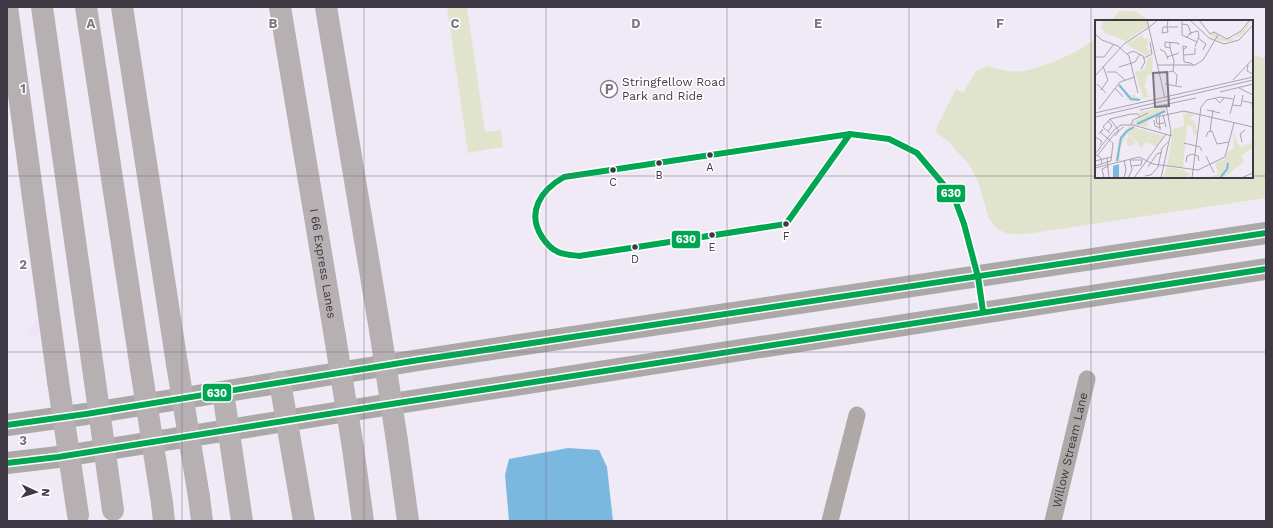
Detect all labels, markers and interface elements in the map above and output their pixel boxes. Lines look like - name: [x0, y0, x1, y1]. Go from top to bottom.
- text: A: [87, 16, 96, 31]
- text: B: [269, 16, 278, 31]
- text: C: [451, 16, 460, 31]
- text: D: [631, 16, 641, 31]
- text: E: [814, 16, 822, 31]
- text: F: [996, 16, 1004, 31]
- inset map: [1095, 20, 1253, 178]
- place label: Stringfellow Road Park and Ride: [622, 75, 726, 103]
- parking icon: Stringfellow Road Park and Ride: [599, 79, 619, 99]
- text: 1: [20, 81, 26, 96]
- marker: A: [705, 150, 715, 160]
- marker: B: [654, 158, 664, 168]
- place label: A: [706, 161, 714, 174]
- marker: C: [608, 165, 618, 175]
- place label: B: [655, 169, 663, 182]
- place label: C: [609, 176, 617, 189]
- line badge: 630: [936, 184, 966, 203]
- text: 630: [941, 187, 961, 200]
- street label: I 66 Express Lanes: [307, 208, 339, 319]
- marker: F: [781, 219, 791, 229]
- line badge: 630: [671, 230, 701, 249]
- marker: E: [707, 230, 717, 240]
- place label: F: [783, 230, 790, 243]
- text: 630: [676, 233, 696, 246]
- place label: E: [708, 241, 716, 254]
- marker: D: [630, 242, 640, 252]
- place label: D: [631, 253, 639, 266]
- text: 2: [19, 257, 27, 272]
- line badge: 630: [202, 383, 232, 402]
- text: 630: [207, 387, 227, 400]
- street label: Willow Stream Lane: [1049, 391, 1091, 509]
- text: 3: [19, 433, 27, 448]
- north arrow: [16, 472, 56, 512]
- text: N: [39, 488, 52, 497]

